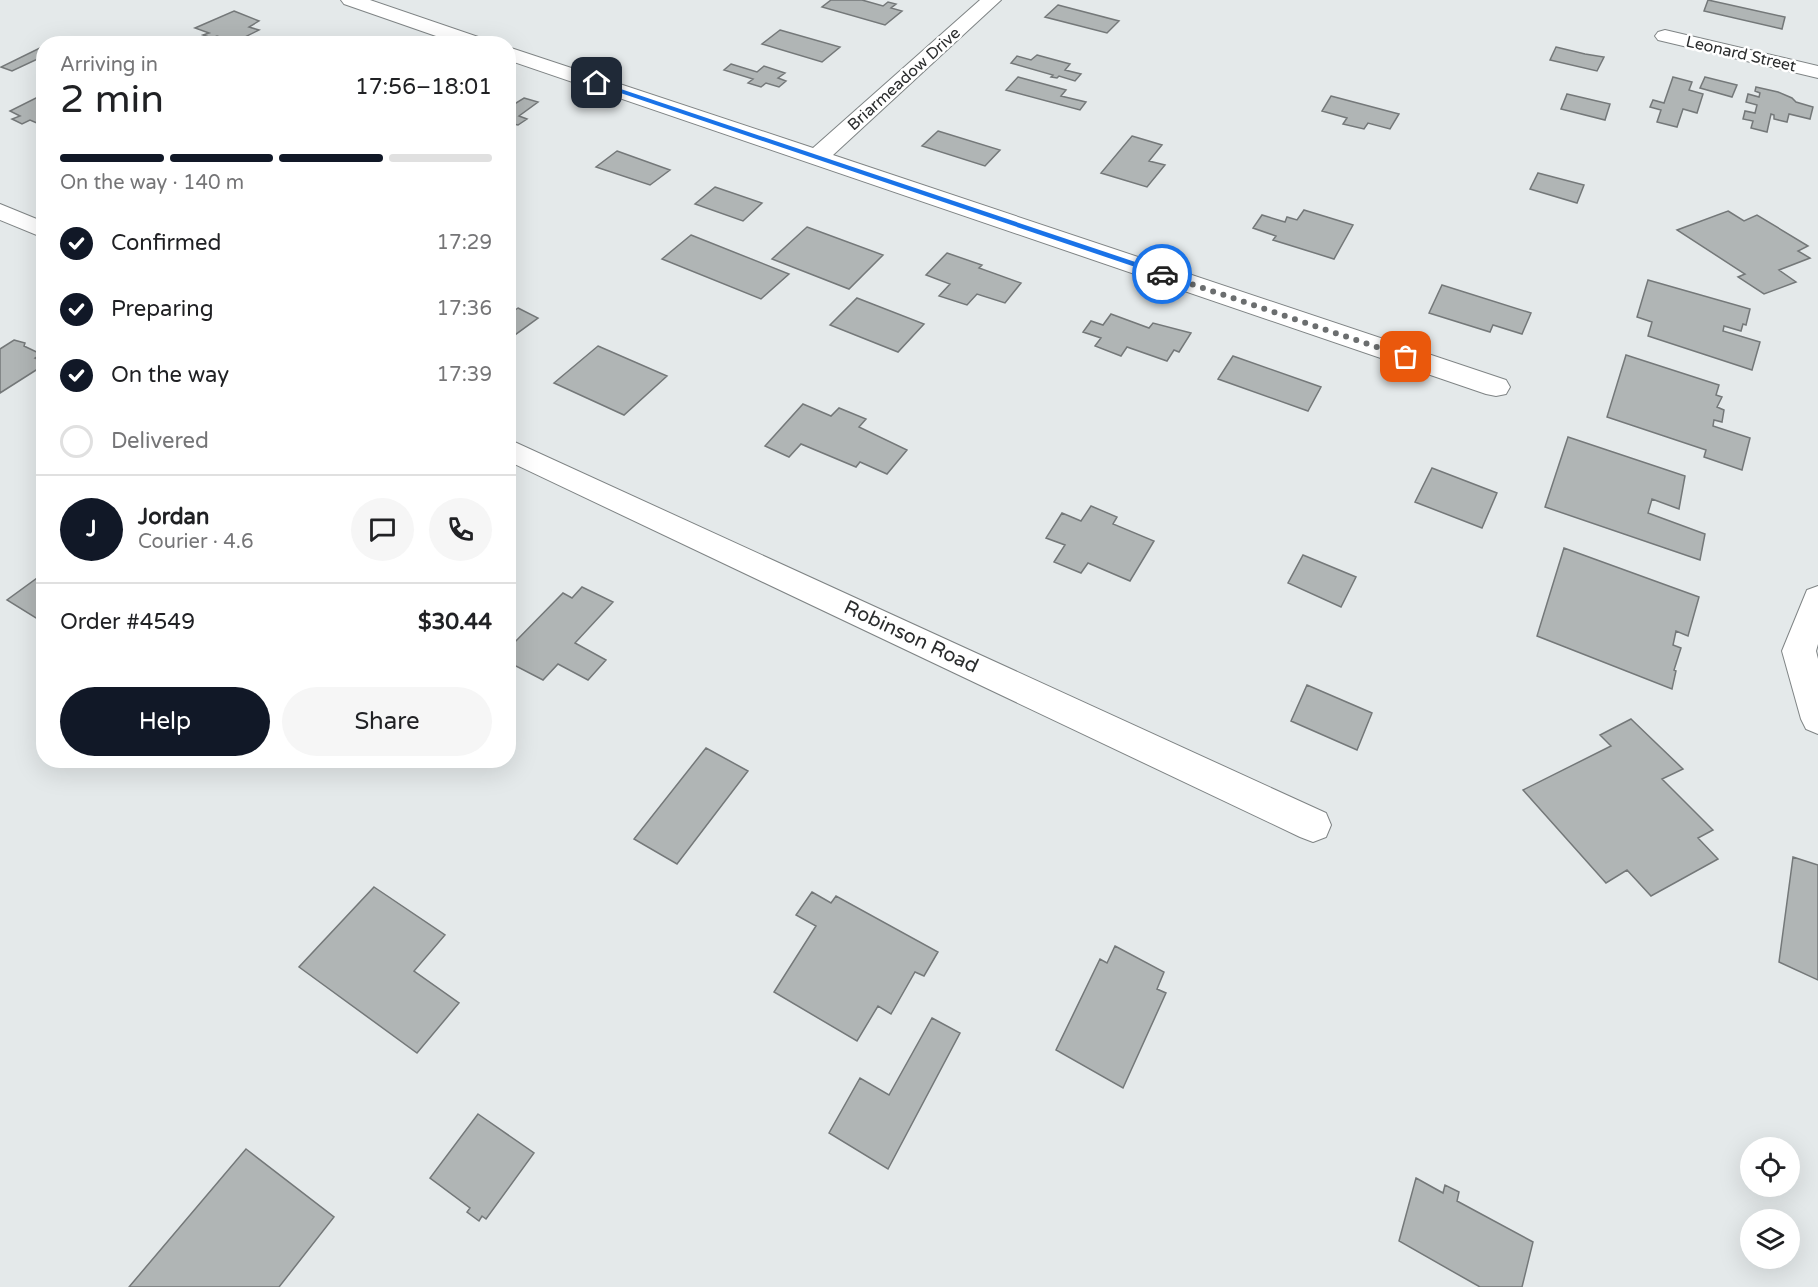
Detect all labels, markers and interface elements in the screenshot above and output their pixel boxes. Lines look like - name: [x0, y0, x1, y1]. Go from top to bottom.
- street label: Briarmeadow Drive: [843, 23, 965, 135]
- street label: Leonard Street: [1684, 32, 1798, 76]
- text: Arriving in: [60, 53, 158, 77]
- pin: [571, 57, 622, 108]
- icon: home: [580, 66, 613, 99]
- text: 17:56–18:01: [355, 74, 492, 100]
- text: 2 min: [60, 76, 164, 123]
- text: On the way · 140 m: [60, 171, 244, 195]
- icon: check: [60, 227, 93, 260]
- text: Confirmed: [111, 230, 221, 256]
- text: 17:29: [437, 231, 492, 255]
- courier: [1132, 244, 1192, 304]
- icon: car: [1146, 258, 1179, 291]
- icon: check: [60, 293, 93, 326]
- text: Preparing: [111, 296, 214, 322]
- text: 17:36: [437, 297, 492, 321]
- pin: [1380, 331, 1431, 382]
- icon: bag: [1389, 340, 1422, 373]
- icon: check: [60, 359, 93, 392]
- text: On the way: [111, 362, 229, 388]
- text: 17:39: [437, 363, 492, 387]
- text: Delivered: [111, 428, 209, 454]
- button: chat: [351, 498, 414, 561]
- button: phone: [429, 498, 492, 561]
- text: Jordan: [138, 504, 209, 530]
- text: J: [86, 516, 97, 542]
- text: Courier · 4.6: [138, 530, 253, 554]
- street label: Robinson Road: [840, 595, 982, 679]
- text: Order #4549: [60, 609, 195, 635]
- text: $30.44: [418, 609, 492, 635]
- button: Help: [60, 687, 270, 756]
- button: Share: [282, 687, 492, 756]
- map controls: [1740, 1137, 1800, 1269]
- button: locate: [1740, 1137, 1800, 1197]
- button: layers: [1740, 1209, 1800, 1269]

